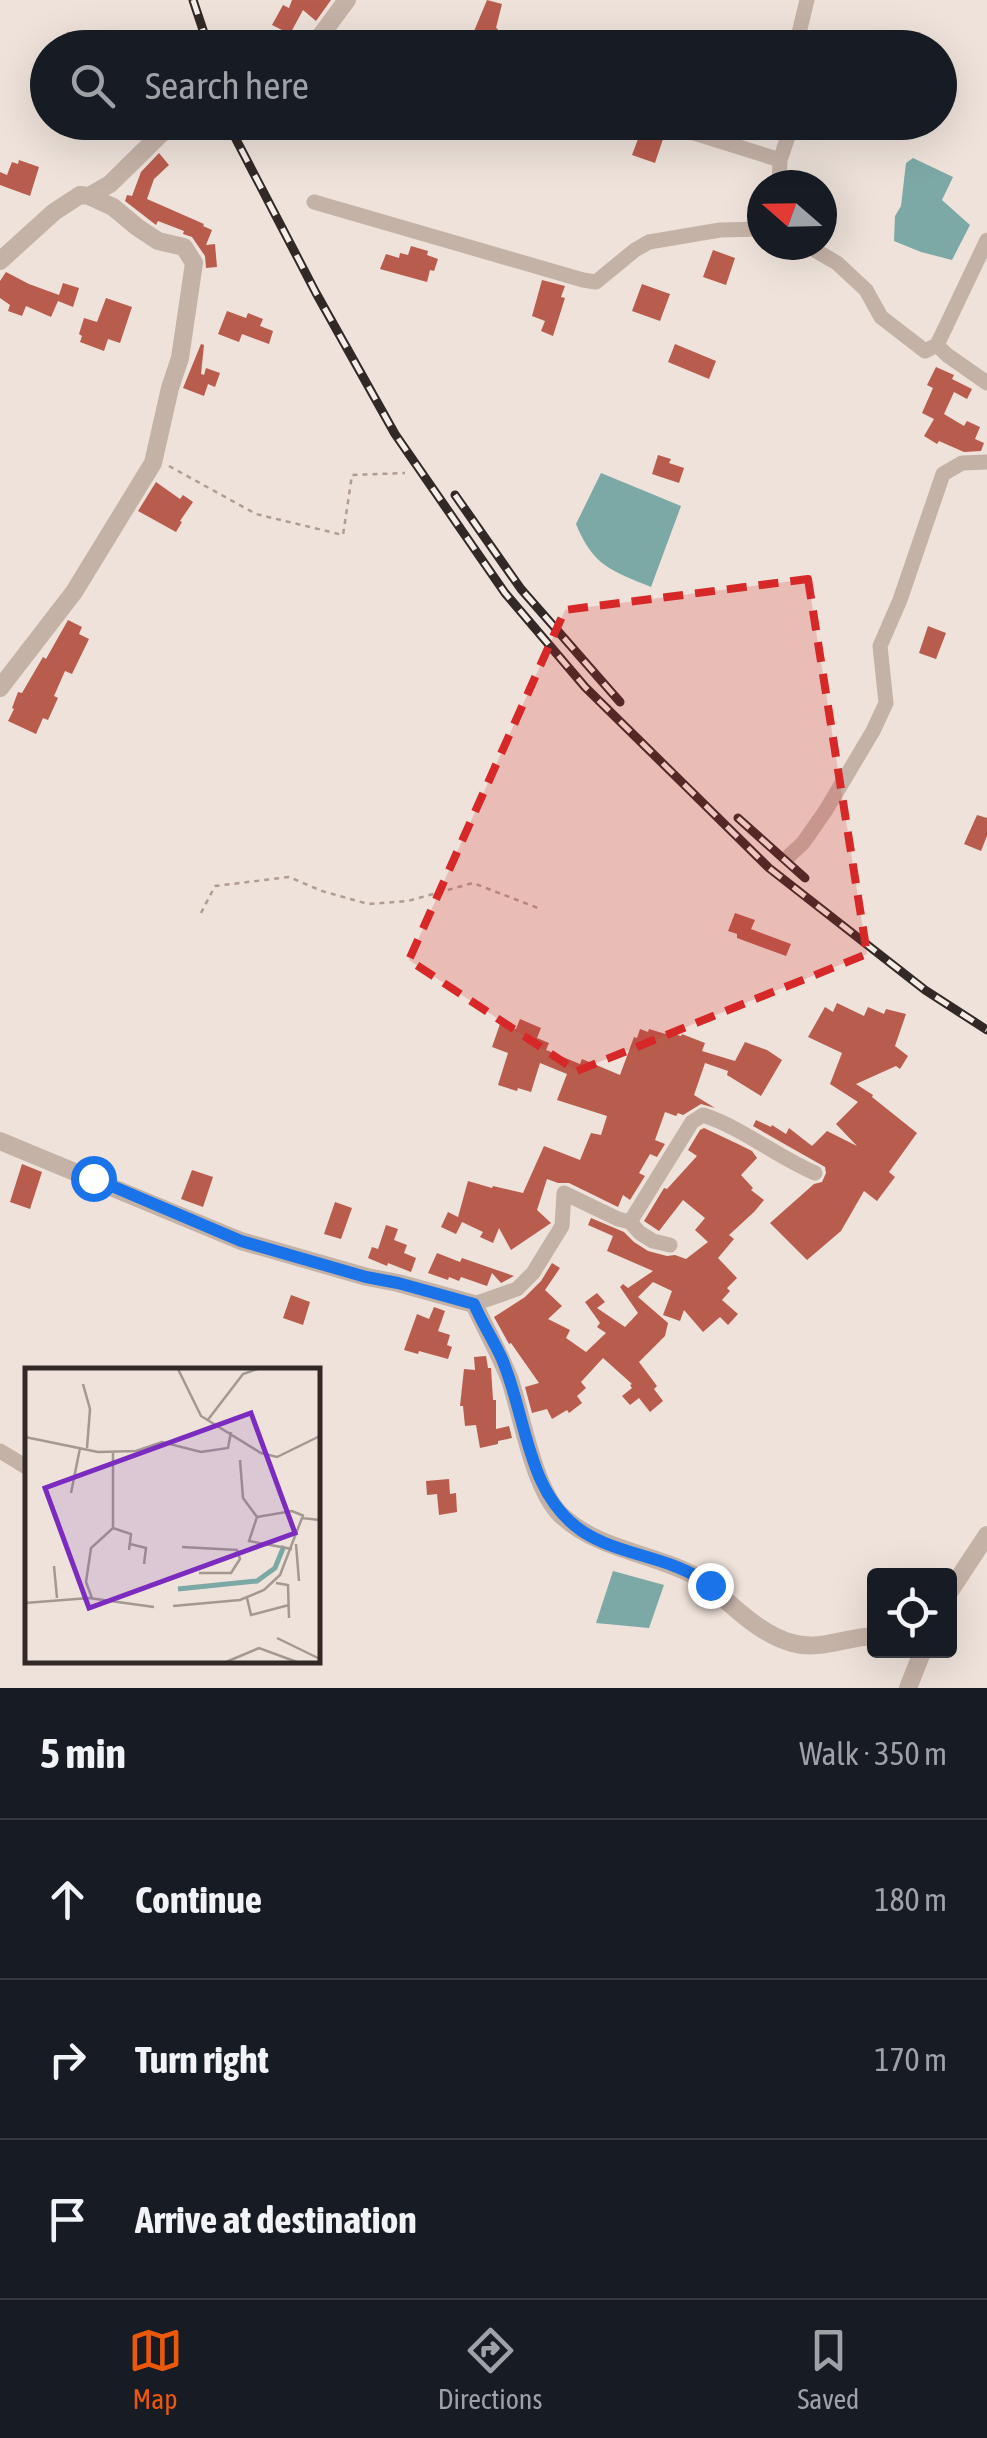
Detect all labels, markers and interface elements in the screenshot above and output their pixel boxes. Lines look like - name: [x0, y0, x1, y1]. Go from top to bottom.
- search box: [30, 30, 957, 140]
- icon: search: [65, 58, 120, 113]
- text: Search here: [145, 64, 309, 107]
- north arrow: [747, 170, 837, 260]
- route start: [71, 1156, 117, 1202]
- inset map: [25, 1368, 320, 1663]
- route end: [688, 1563, 734, 1609]
- map controls: [867, 1568, 957, 1658]
- button: locate: [867, 1568, 957, 1658]
- text: 5 min: [40, 1729, 126, 1777]
- text: Walk · 350 m: [799, 1735, 947, 1772]
- icon: ahead: [40, 1872, 95, 1927]
- text: Continue: [135, 1878, 262, 1921]
- text: 180 m: [874, 1881, 947, 1918]
- icon: right: [40, 2032, 95, 2087]
- text: Turn right: [135, 2038, 269, 2081]
- text: 170 m: [874, 2041, 947, 2078]
- icon: arrive: [40, 2192, 95, 2247]
- text: Arrive at destination: [135, 2198, 417, 2241]
- tab: Map: [128, 2323, 183, 2415]
- tab: Directions: [438, 2323, 542, 2415]
- tab: Saved: [798, 2323, 859, 2415]

